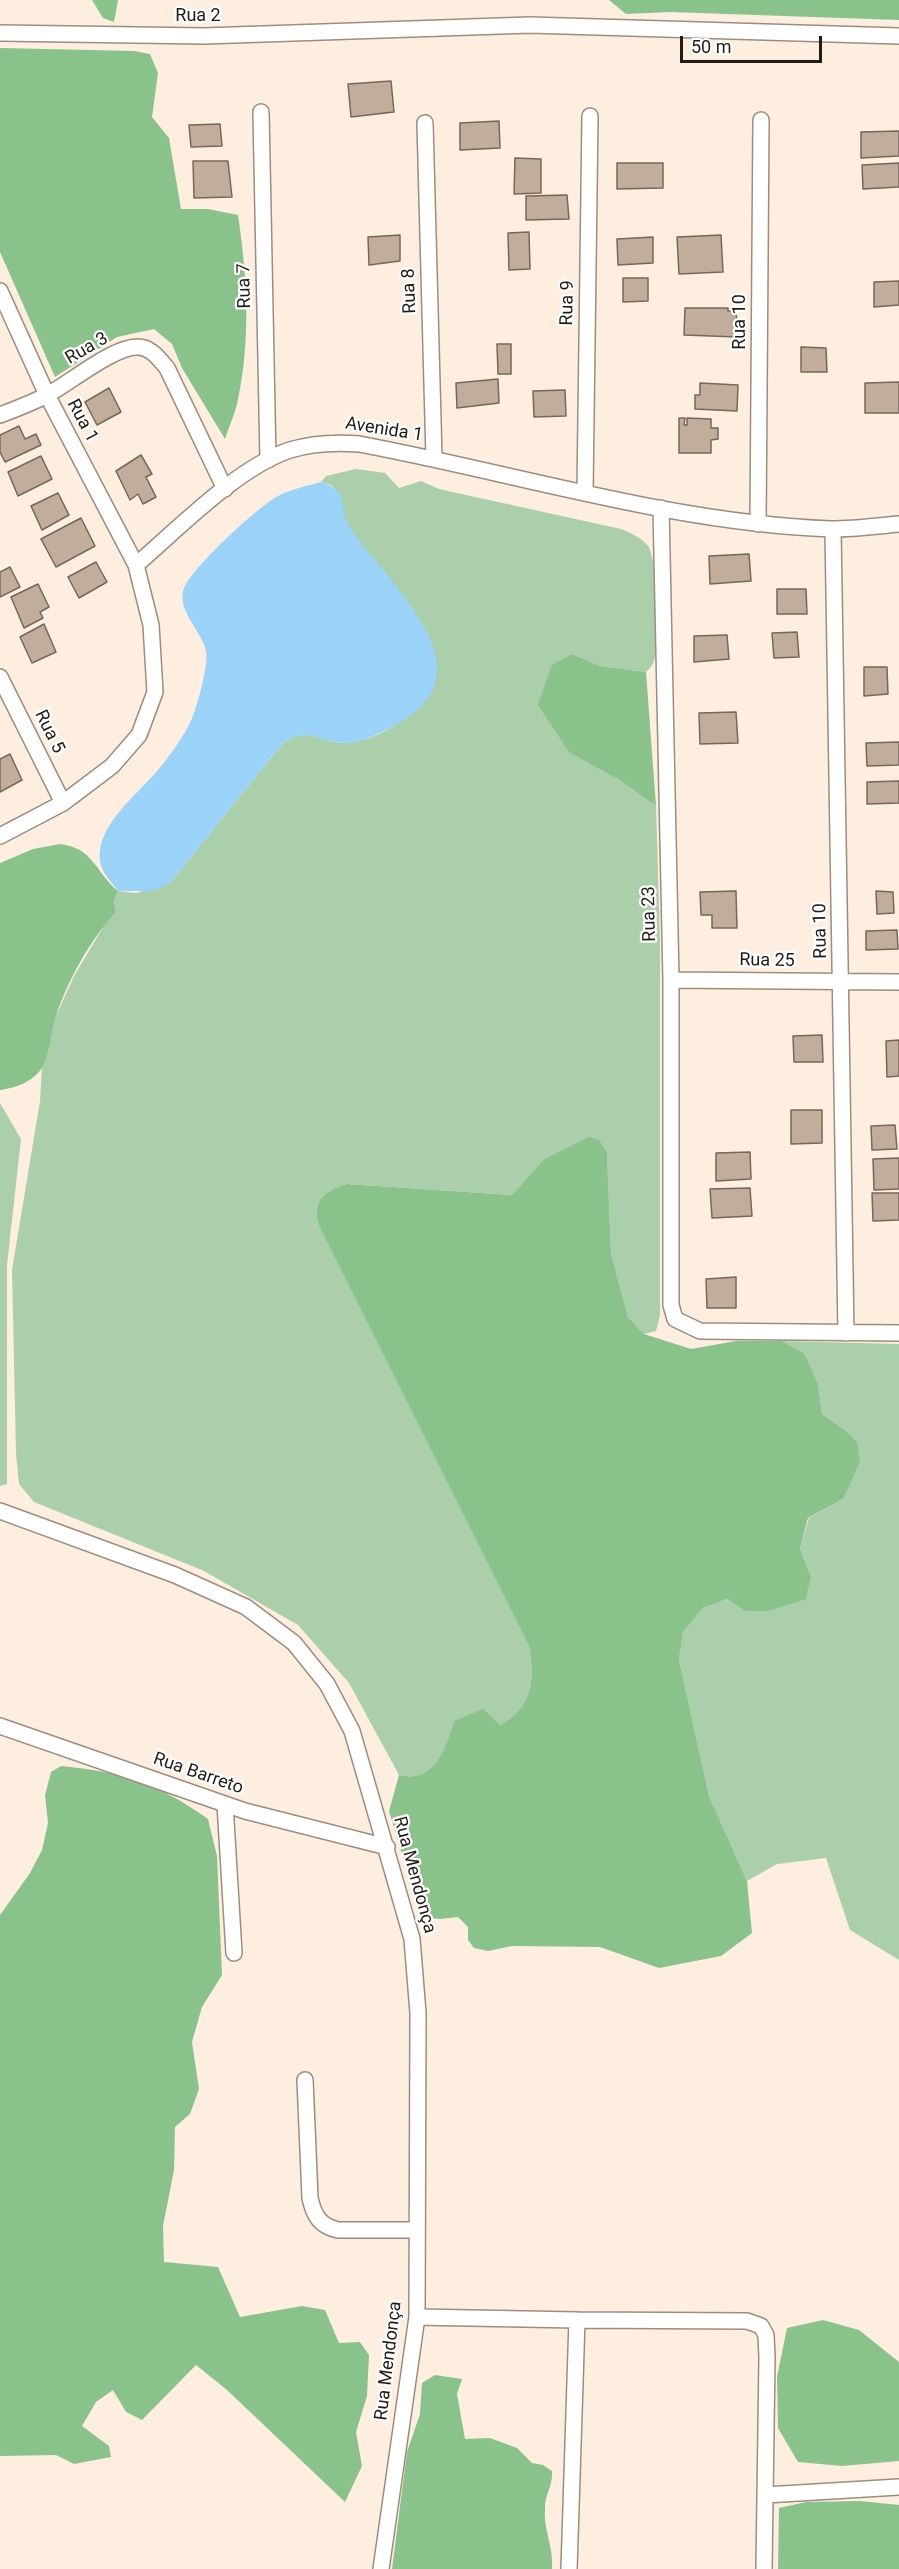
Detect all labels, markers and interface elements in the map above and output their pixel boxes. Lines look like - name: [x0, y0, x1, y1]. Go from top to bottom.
- street label: Rua 2: [175, 5, 221, 27]
- scale bar: [683, 24, 826, 62]
- text: 50 m: [691, 36, 731, 57]
- street label: Rua 7: [234, 263, 256, 309]
- street label: Rua 8: [398, 268, 422, 314]
- street label: Rua 9: [557, 280, 579, 326]
- street label: Rua 10: [729, 294, 751, 350]
- street label: Rua 3: [62, 328, 112, 370]
- street label: Rua 1: [62, 396, 102, 446]
- street label: Avenida 1: [344, 413, 424, 447]
- street label: Rua 5: [29, 707, 69, 757]
- street label: Rua 23: [639, 886, 661, 942]
- street label: Rua 10: [810, 903, 832, 959]
- street label: Rua 25: [739, 950, 795, 972]
- street label: Rua Barreto: [150, 1749, 246, 1799]
- street label: Rua Mendonça: [388, 1814, 440, 1936]
- street label: Rua Mendonça: [371, 2300, 407, 2422]

